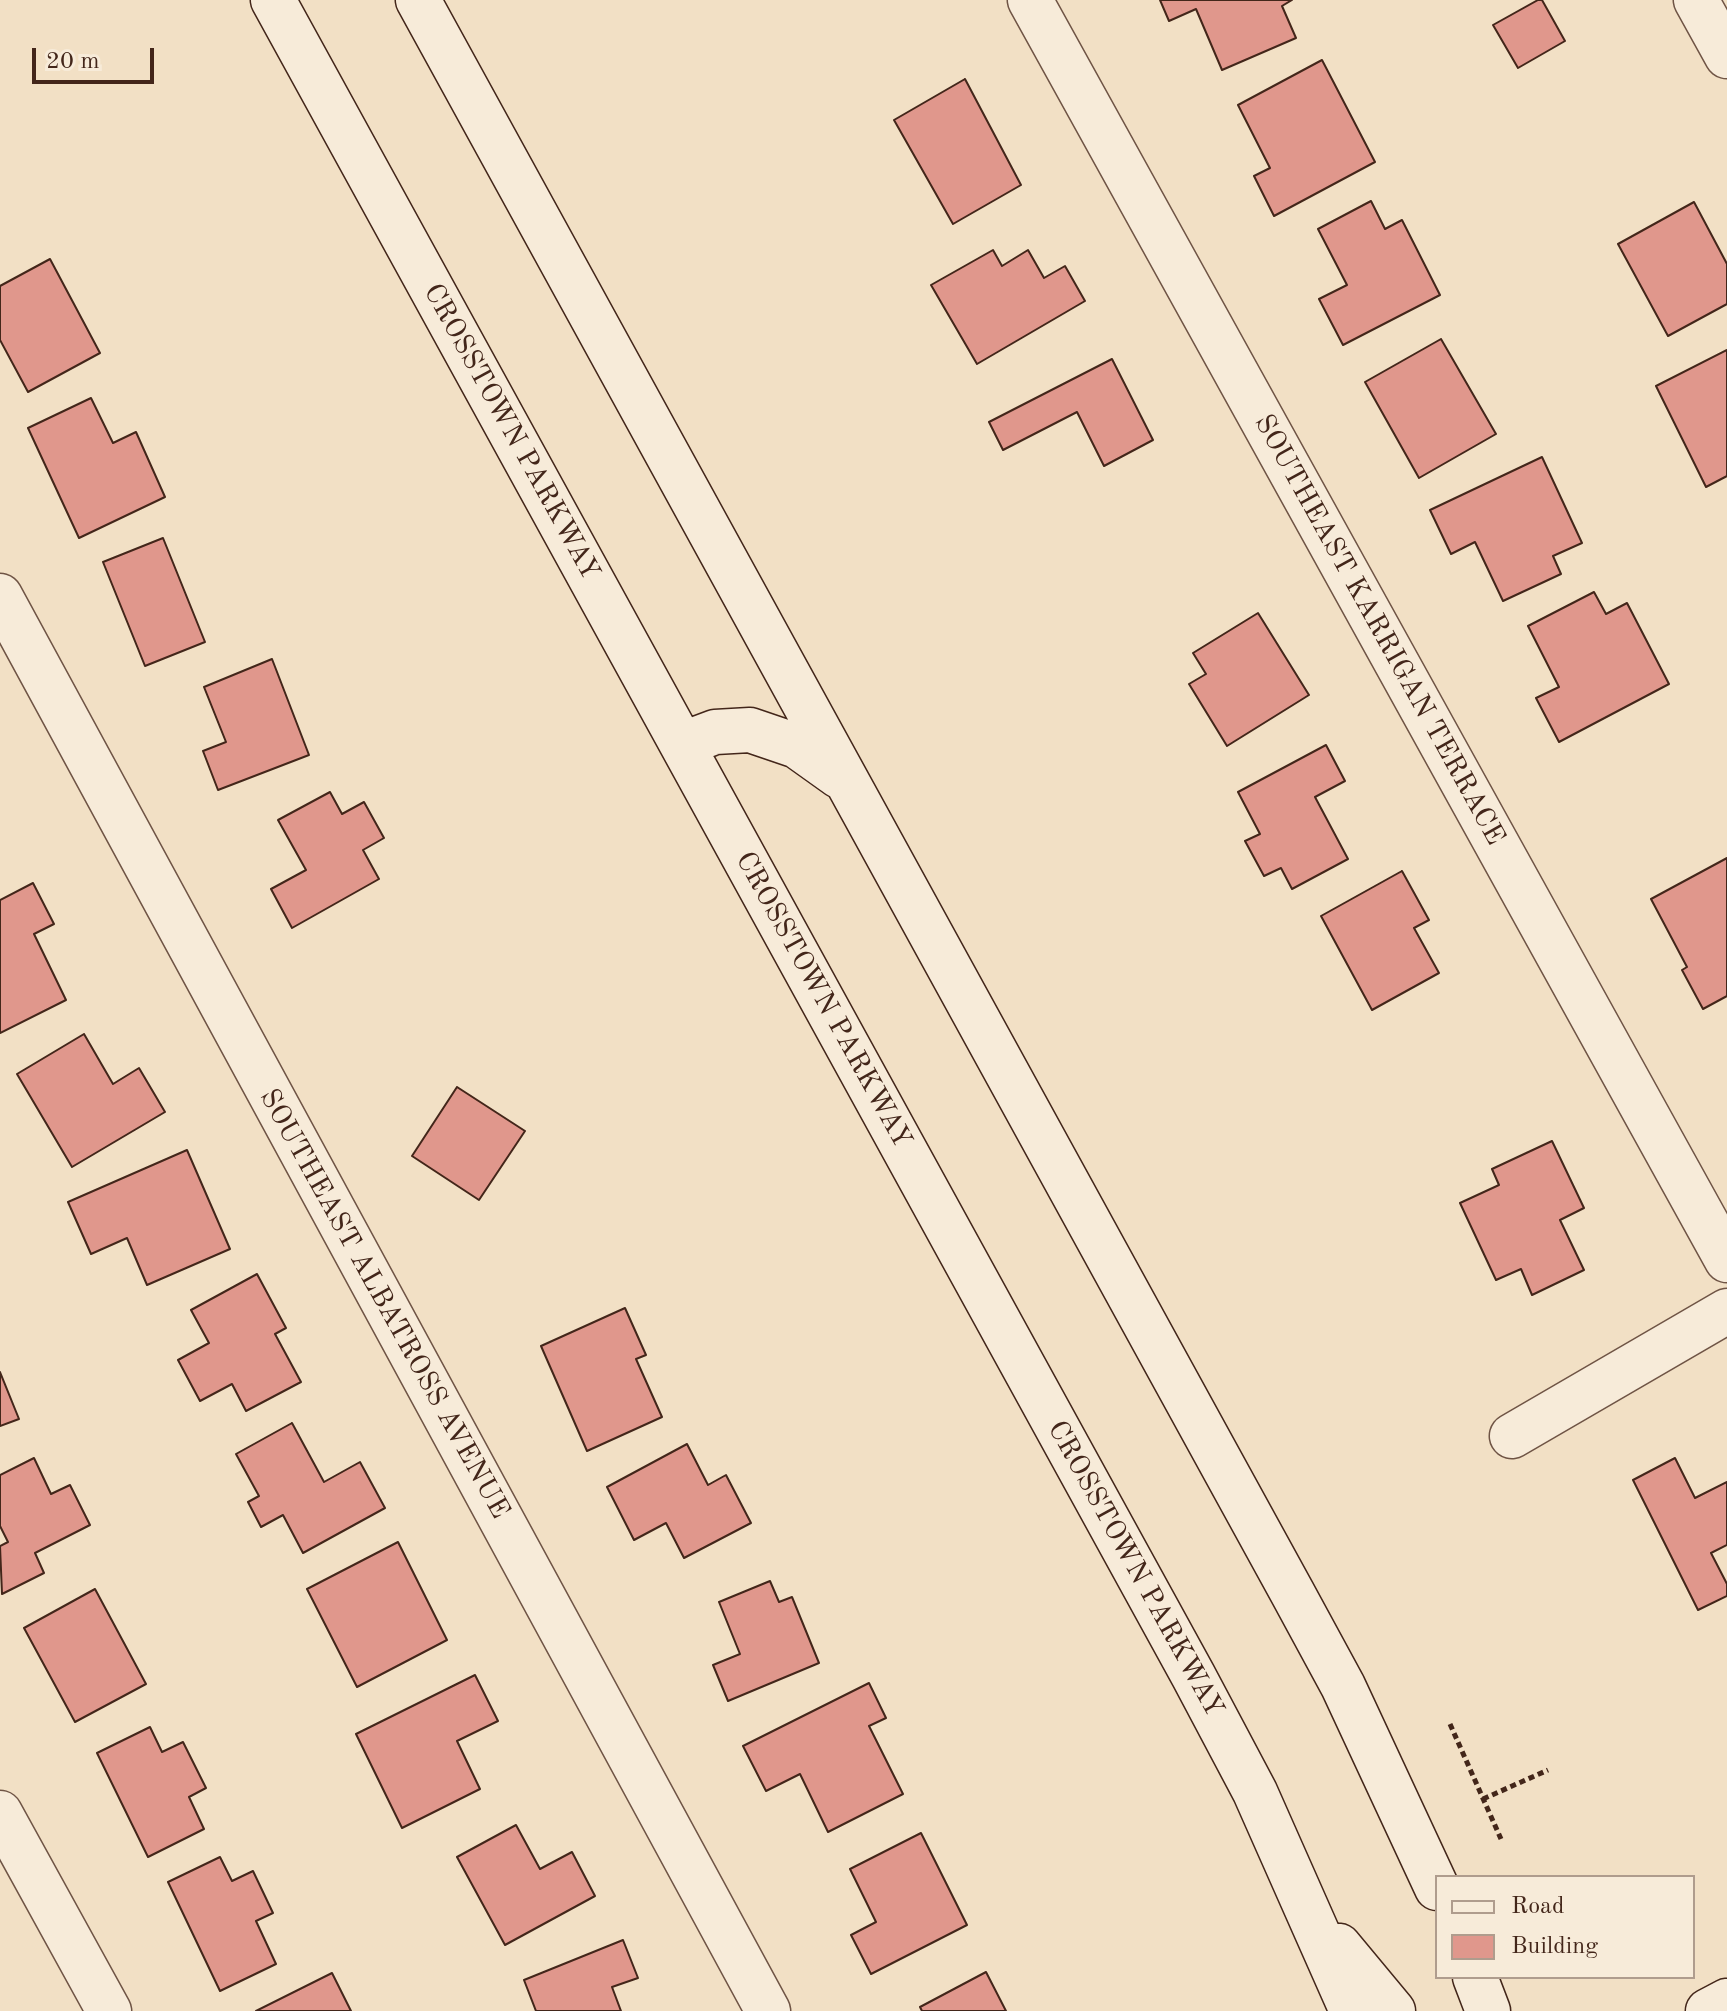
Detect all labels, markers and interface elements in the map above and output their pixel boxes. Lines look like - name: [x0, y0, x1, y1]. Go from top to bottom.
- scale bar: [36, 32, 158, 82]
- text: 20 m: [46, 50, 100, 74]
- street label: CROSSTOWN PARKWAY: [415, 278, 607, 586]
- street label: SOUTHEAST KARRIGAN TERRACE: [1246, 409, 1512, 851]
- street label: CROSSTOWN PARKWAY: [727, 846, 919, 1154]
- street label: SOUTHEAST ALBATROSS AVENUE: [252, 1083, 516, 1525]
- street label: CROSSTOWN PARKWAY: [1039, 1415, 1231, 1723]
- legend: [1435, 1875, 1695, 1979]
- text: Road: [1511, 1895, 1564, 1919]
- text: Building: [1511, 1935, 1598, 1959]

